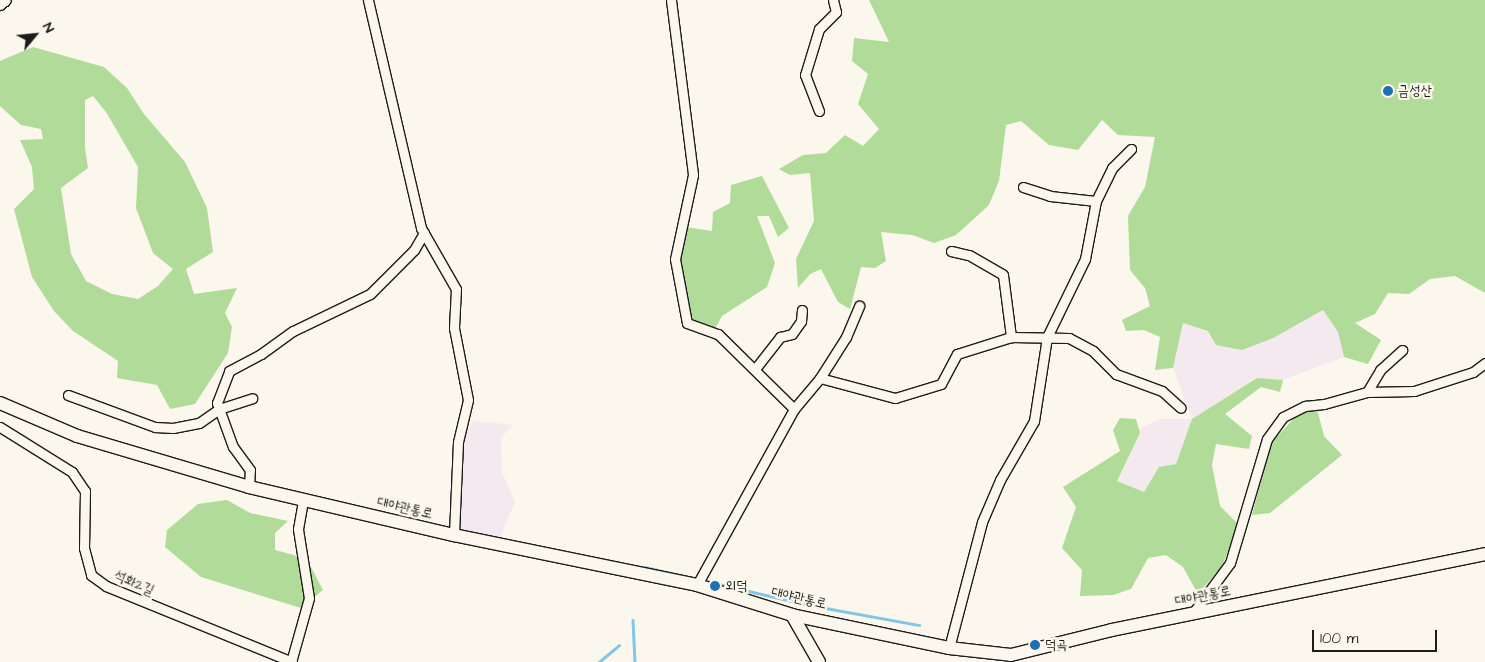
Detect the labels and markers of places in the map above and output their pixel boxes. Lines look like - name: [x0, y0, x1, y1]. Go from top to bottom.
- place label: 금성산: [1398, 83, 1432, 99]
- marker: 금성산: [1382, 85, 1394, 97]
- place label: 외덕: [725, 578, 748, 594]
- marker: 외덕: [709, 580, 721, 592]
- place label: 덕곡: [1045, 637, 1068, 653]
- marker: 덕곡: [1029, 639, 1041, 651]

